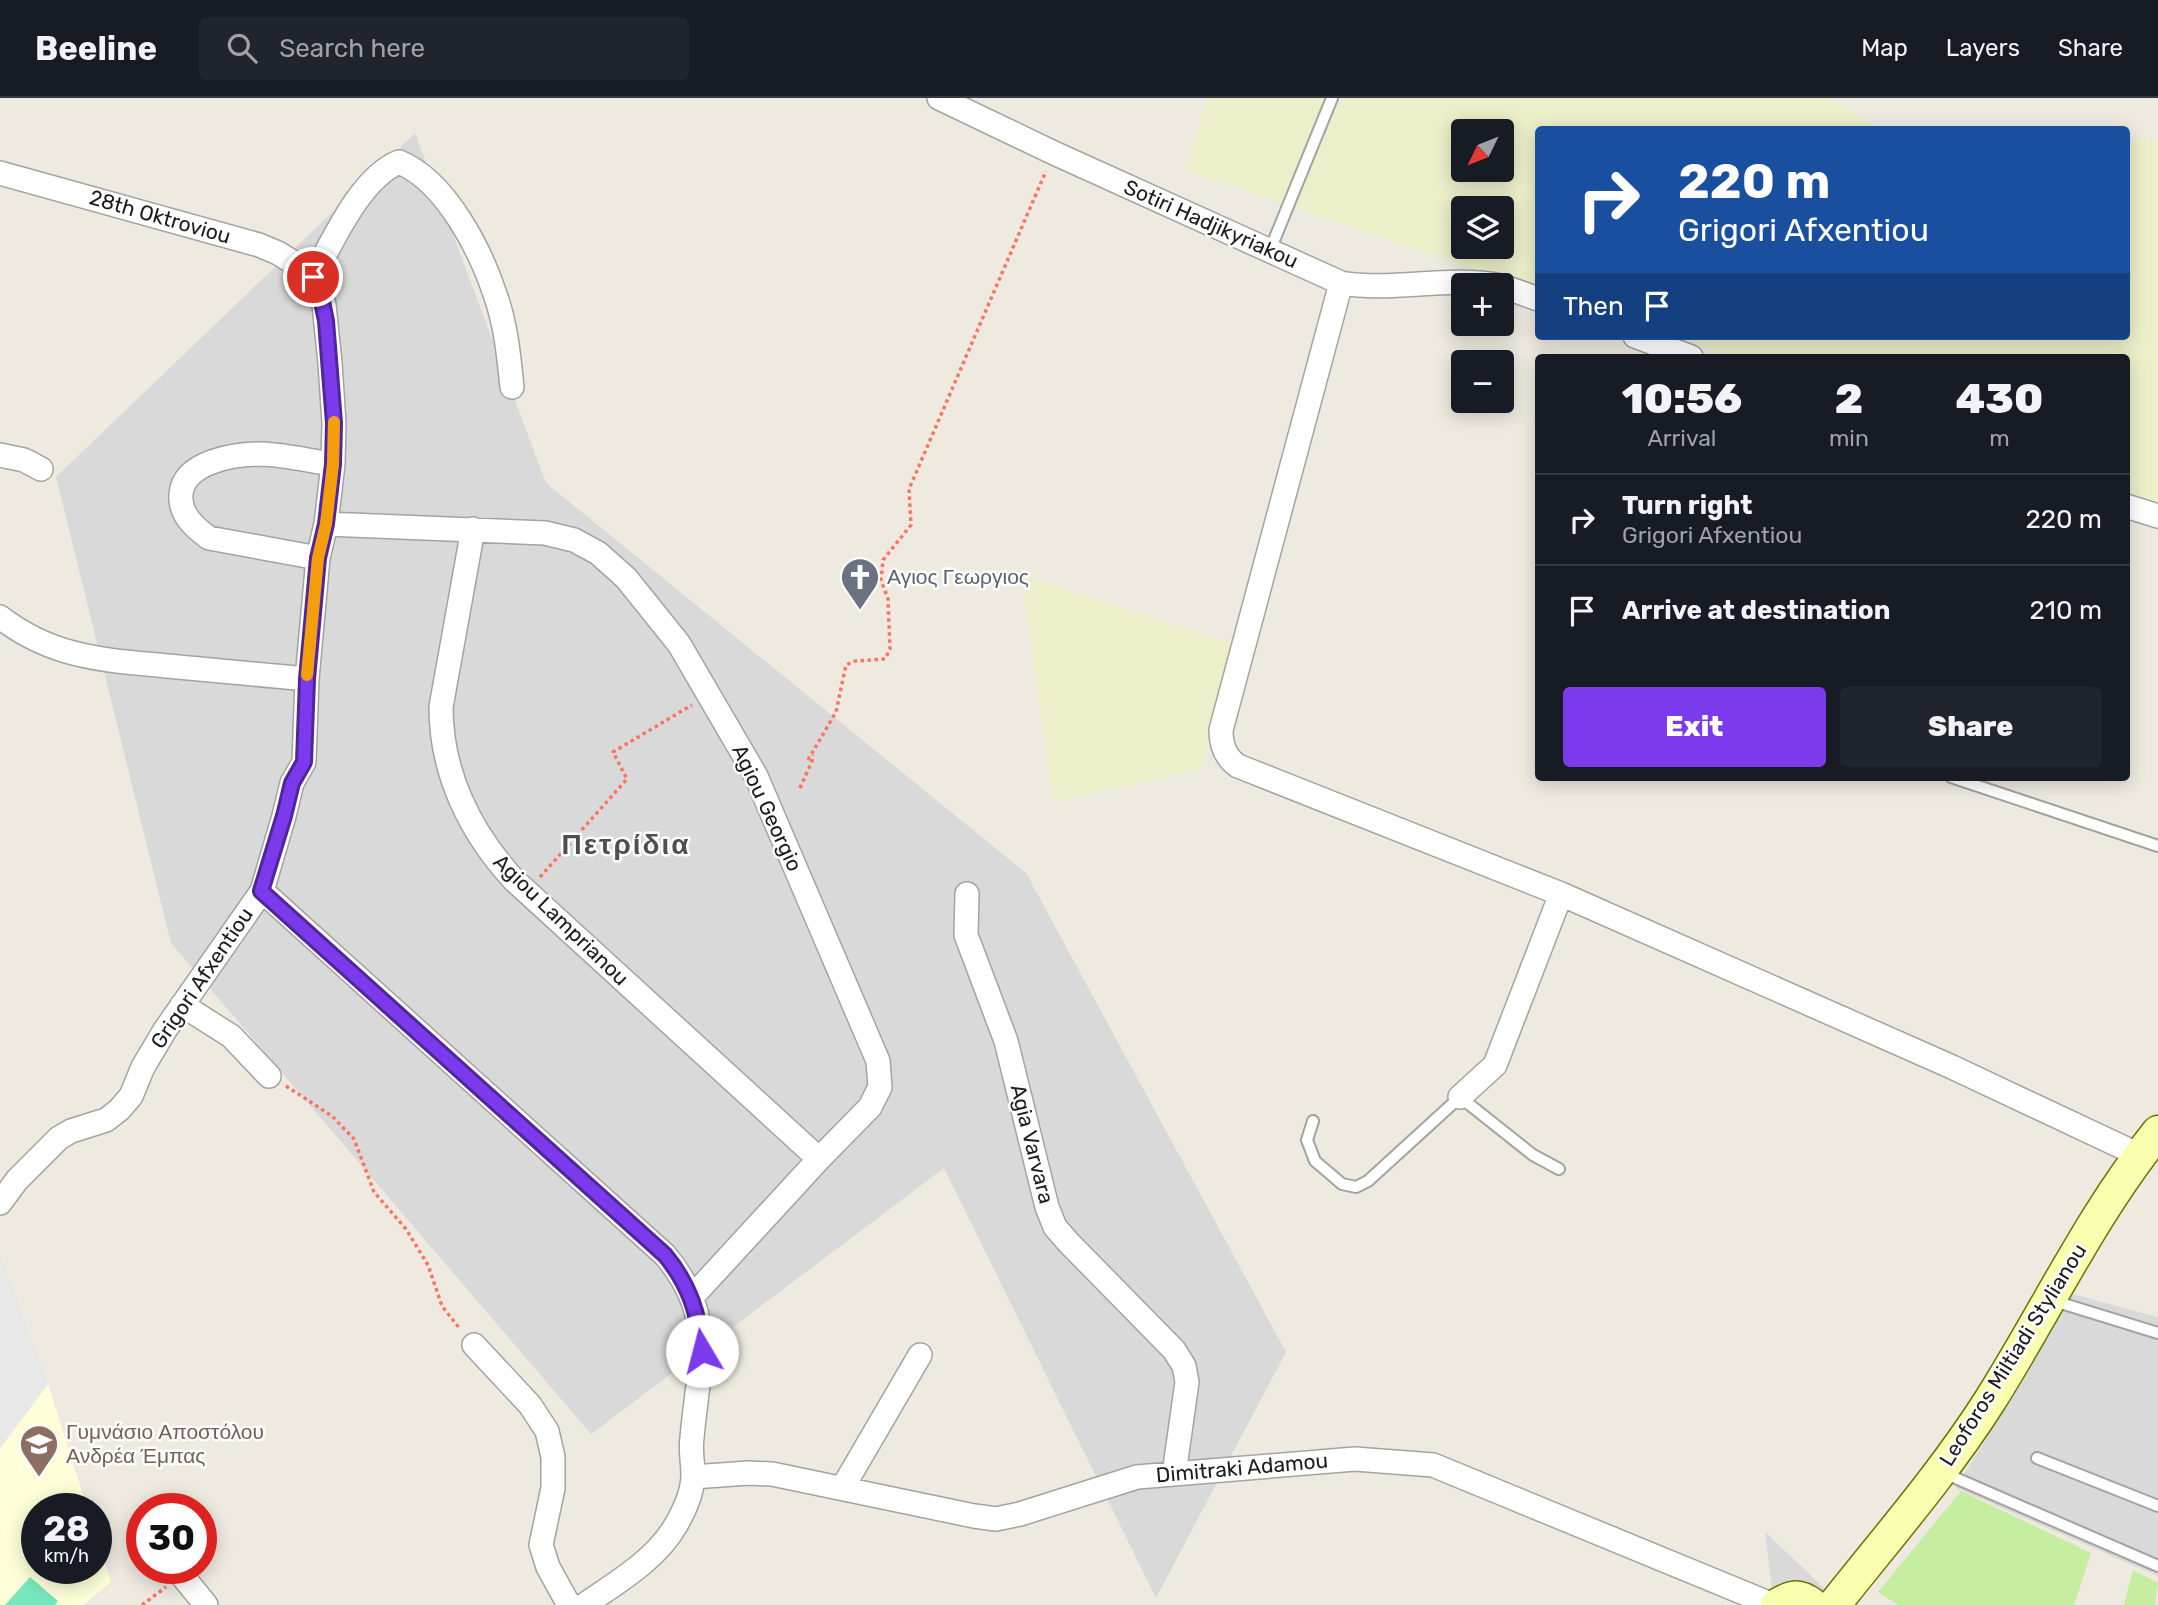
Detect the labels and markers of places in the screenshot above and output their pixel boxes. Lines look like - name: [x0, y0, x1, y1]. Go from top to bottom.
- pin: [283, 247, 343, 307]
- church icon: Αγιος Γεωργιος: [839, 556, 881, 611]
- place label: Αγιος Γεωργιος: [887, 564, 1029, 589]
- place label: Γυμνάσιο Αποστόλου Ανδρέα Έμπας: [66, 1419, 264, 1468]
- school or university icon: Γυμνάσιο Αποστόλου Ανδρέα Έμπας: [18, 1423, 60, 1478]

